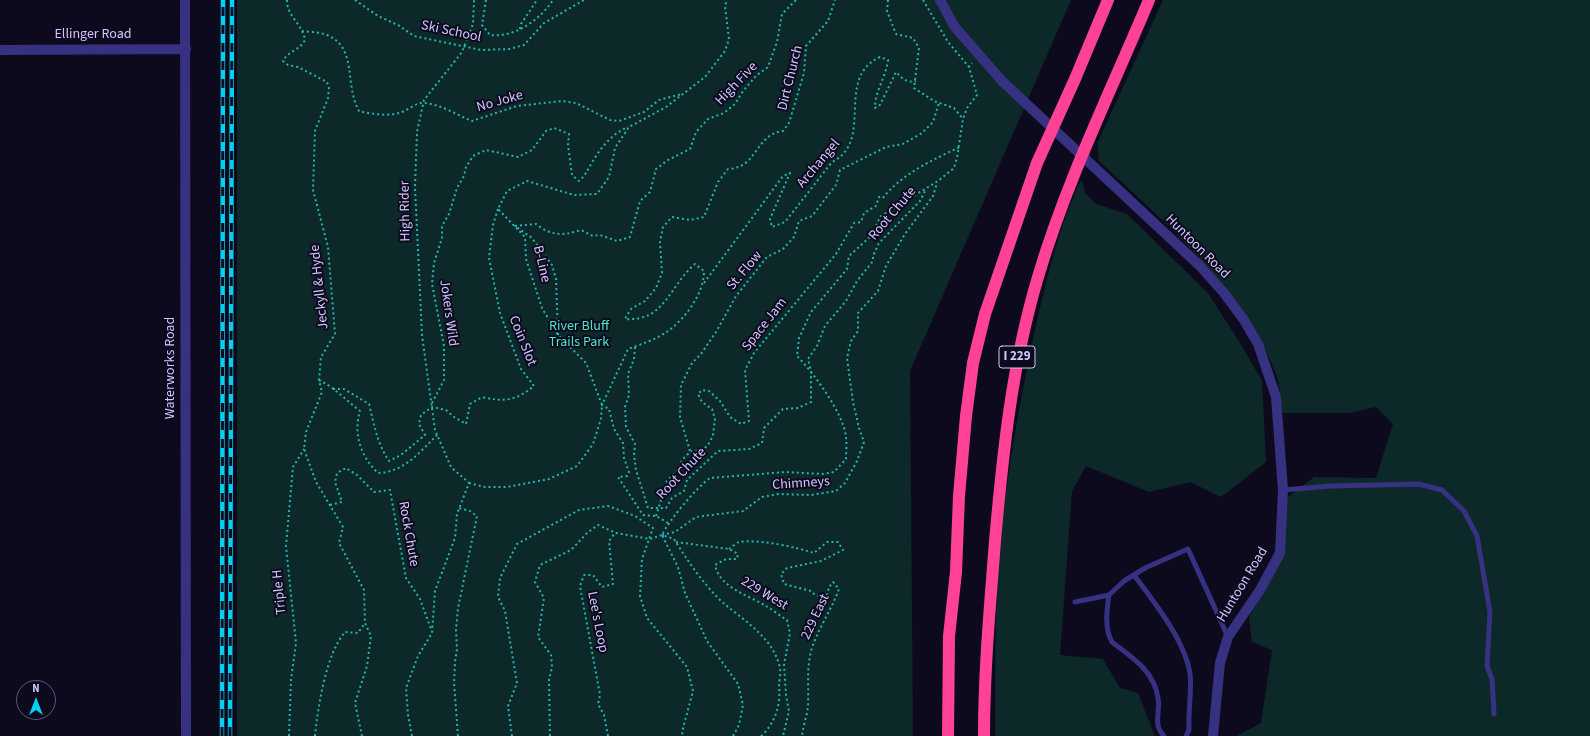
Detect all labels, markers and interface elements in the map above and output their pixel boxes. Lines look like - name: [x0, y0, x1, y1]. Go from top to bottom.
- street label: Ski School: [419, 17, 483, 47]
- street label: Ellinger Road: [54, 27, 132, 43]
- street label: Dirt Church: [775, 44, 807, 112]
- street label: High Five: [712, 59, 762, 109]
- street label: No Joke: [475, 87, 525, 117]
- street label: Archangel: [794, 136, 844, 192]
- street label: High Rider: [397, 180, 415, 242]
- street label: Root Chute: [866, 184, 920, 244]
- street label: Huntoon Road: [1161, 211, 1233, 283]
- street label: Jeckyll & Hyde: [307, 244, 333, 330]
- street label: B-Line: [529, 244, 553, 284]
- street label: St. Flow: [724, 248, 766, 294]
- street label: Jokers Wild: [435, 279, 461, 347]
- street label: Space Jam: [739, 295, 791, 355]
- street label: Coin Slot: [504, 313, 540, 369]
- street label: Waterworks Road: [163, 317, 179, 419]
- park label: River Bluff Trails Park: [549, 319, 609, 352]
- road number: I 229: [999, 346, 1035, 368]
- street label: Root Chute: [654, 445, 710, 503]
- street label: Chimneys: [772, 474, 830, 494]
- street label: Rock Chute: [394, 500, 422, 568]
- street label: Huntoon Road: [1214, 544, 1272, 626]
- street label: Triple H: [269, 569, 291, 615]
- street label: 229 West: [737, 573, 791, 615]
- street label: Lee's Loop: [583, 590, 611, 654]
- street label: 229 East: [798, 592, 834, 642]
- north arrow: [16, 680, 56, 720]
- text: N: [32, 681, 40, 696]

